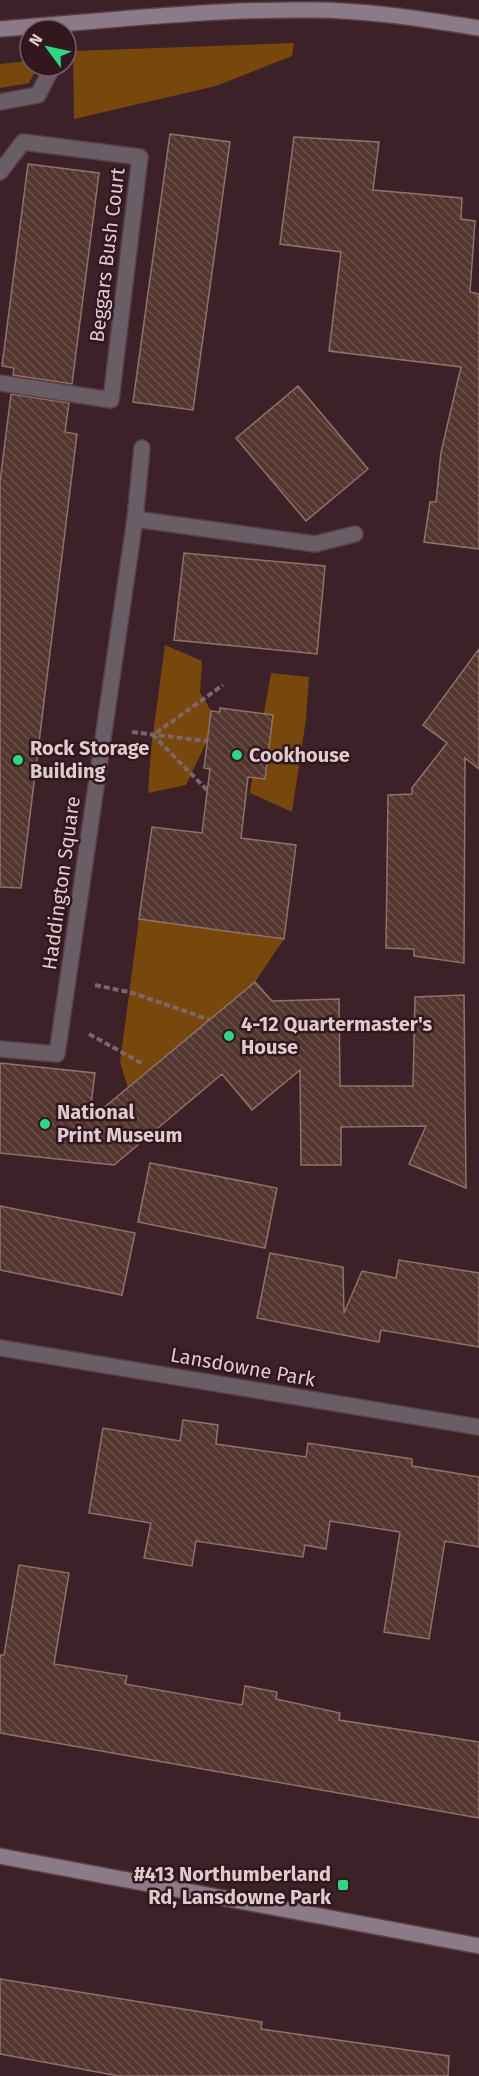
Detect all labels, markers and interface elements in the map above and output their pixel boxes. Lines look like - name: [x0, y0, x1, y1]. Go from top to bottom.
- north arrow: [18, 18, 78, 78]
- text: N: [25, 30, 47, 50]
- street label: Beggars Bush Court: [84, 166, 130, 344]
- place label: Rock Storage Building: [30, 736, 149, 783]
- place label: Cookhouse: [249, 743, 350, 767]
- marker: Cookhouse: [230, 748, 244, 762]
- marker: Rock Storage Building: [11, 753, 25, 767]
- street label: Haddington Square: [37, 795, 85, 971]
- place label: 4-12 Quartermaster's House: [241, 1012, 432, 1059]
- marker: 4-12 Quartermaster's House: [222, 1029, 236, 1043]
- place label: National Print Museum: [57, 1100, 182, 1147]
- marker: National Print Museum: [38, 1117, 52, 1131]
- street label: Lansdowne Park: [169, 1342, 318, 1392]
- place label: #413 Northumberland Rd, Lansdowne Park: [134, 1862, 332, 1909]
- marker: #413 Northumberland Rd, Lansdowne Park: [336, 1878, 350, 1892]

